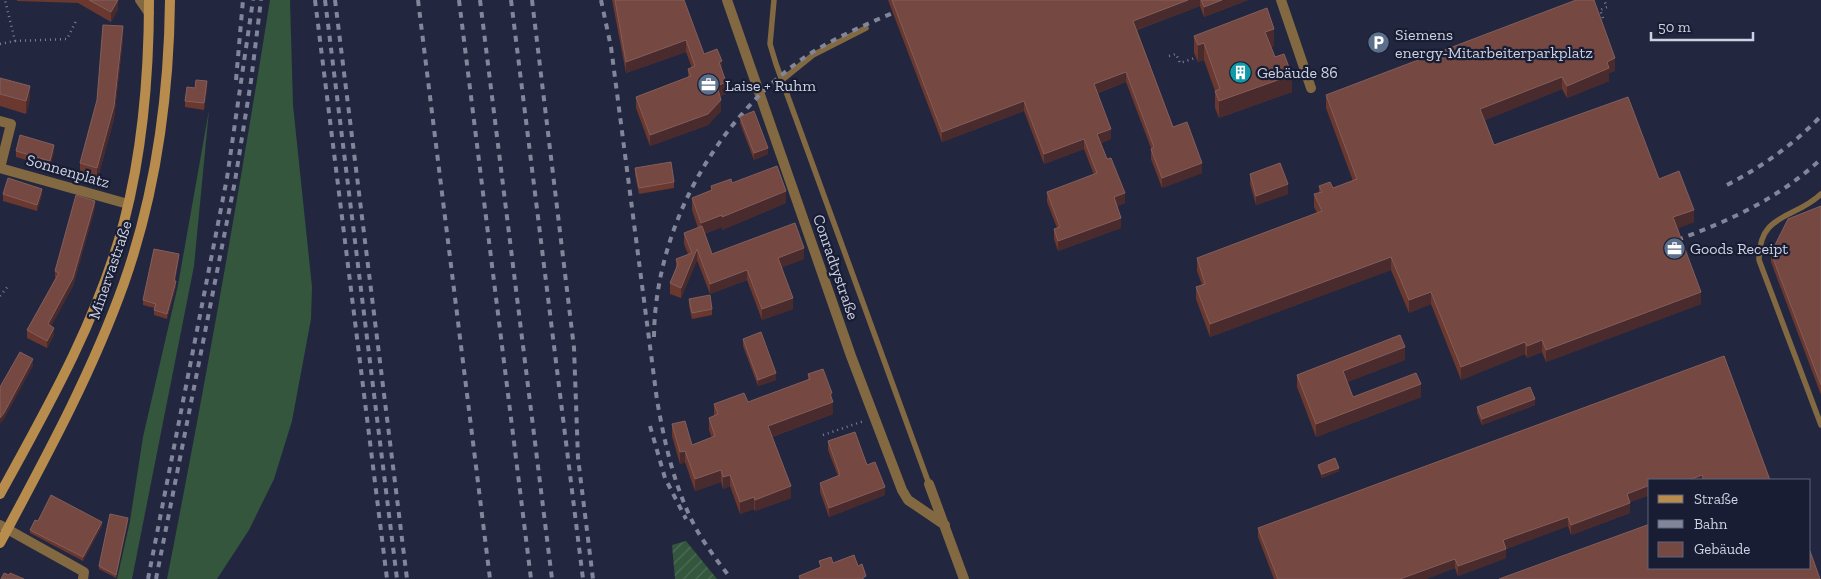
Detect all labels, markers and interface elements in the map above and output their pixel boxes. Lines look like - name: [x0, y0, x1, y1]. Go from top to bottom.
- scale bar: [1651, 10, 1754, 42]
- text: 50 m: [1658, 18, 1691, 36]
- place label: Siemens energy-Mitarbeiterparkplatz: [1395, 25, 1593, 62]
- parking icon: Siemens energy-Mitarbeiterparkplatz: [1367, 31, 1391, 55]
- building icon: Gebäude 86: [1229, 60, 1253, 84]
- place label: Gebäude 86: [1257, 63, 1338, 82]
- office icon: Laise + Ruhm: [697, 73, 721, 97]
- place label: Laise + Ruhm: [725, 76, 816, 95]
- street label: Sonnenplatz: [24, 150, 112, 192]
- street label: Conradtystraße: [809, 212, 863, 322]
- street label: Minervastraße: [84, 218, 136, 322]
- office icon: Goods Receipt: [1662, 236, 1686, 260]
- place label: Goods Receipt: [1690, 239, 1788, 258]
- legend: [1648, 479, 1811, 569]
- text: Straße: [1694, 490, 1738, 508]
- text: Bahn: [1694, 515, 1728, 533]
- text: Gebäude: [1694, 540, 1750, 558]

